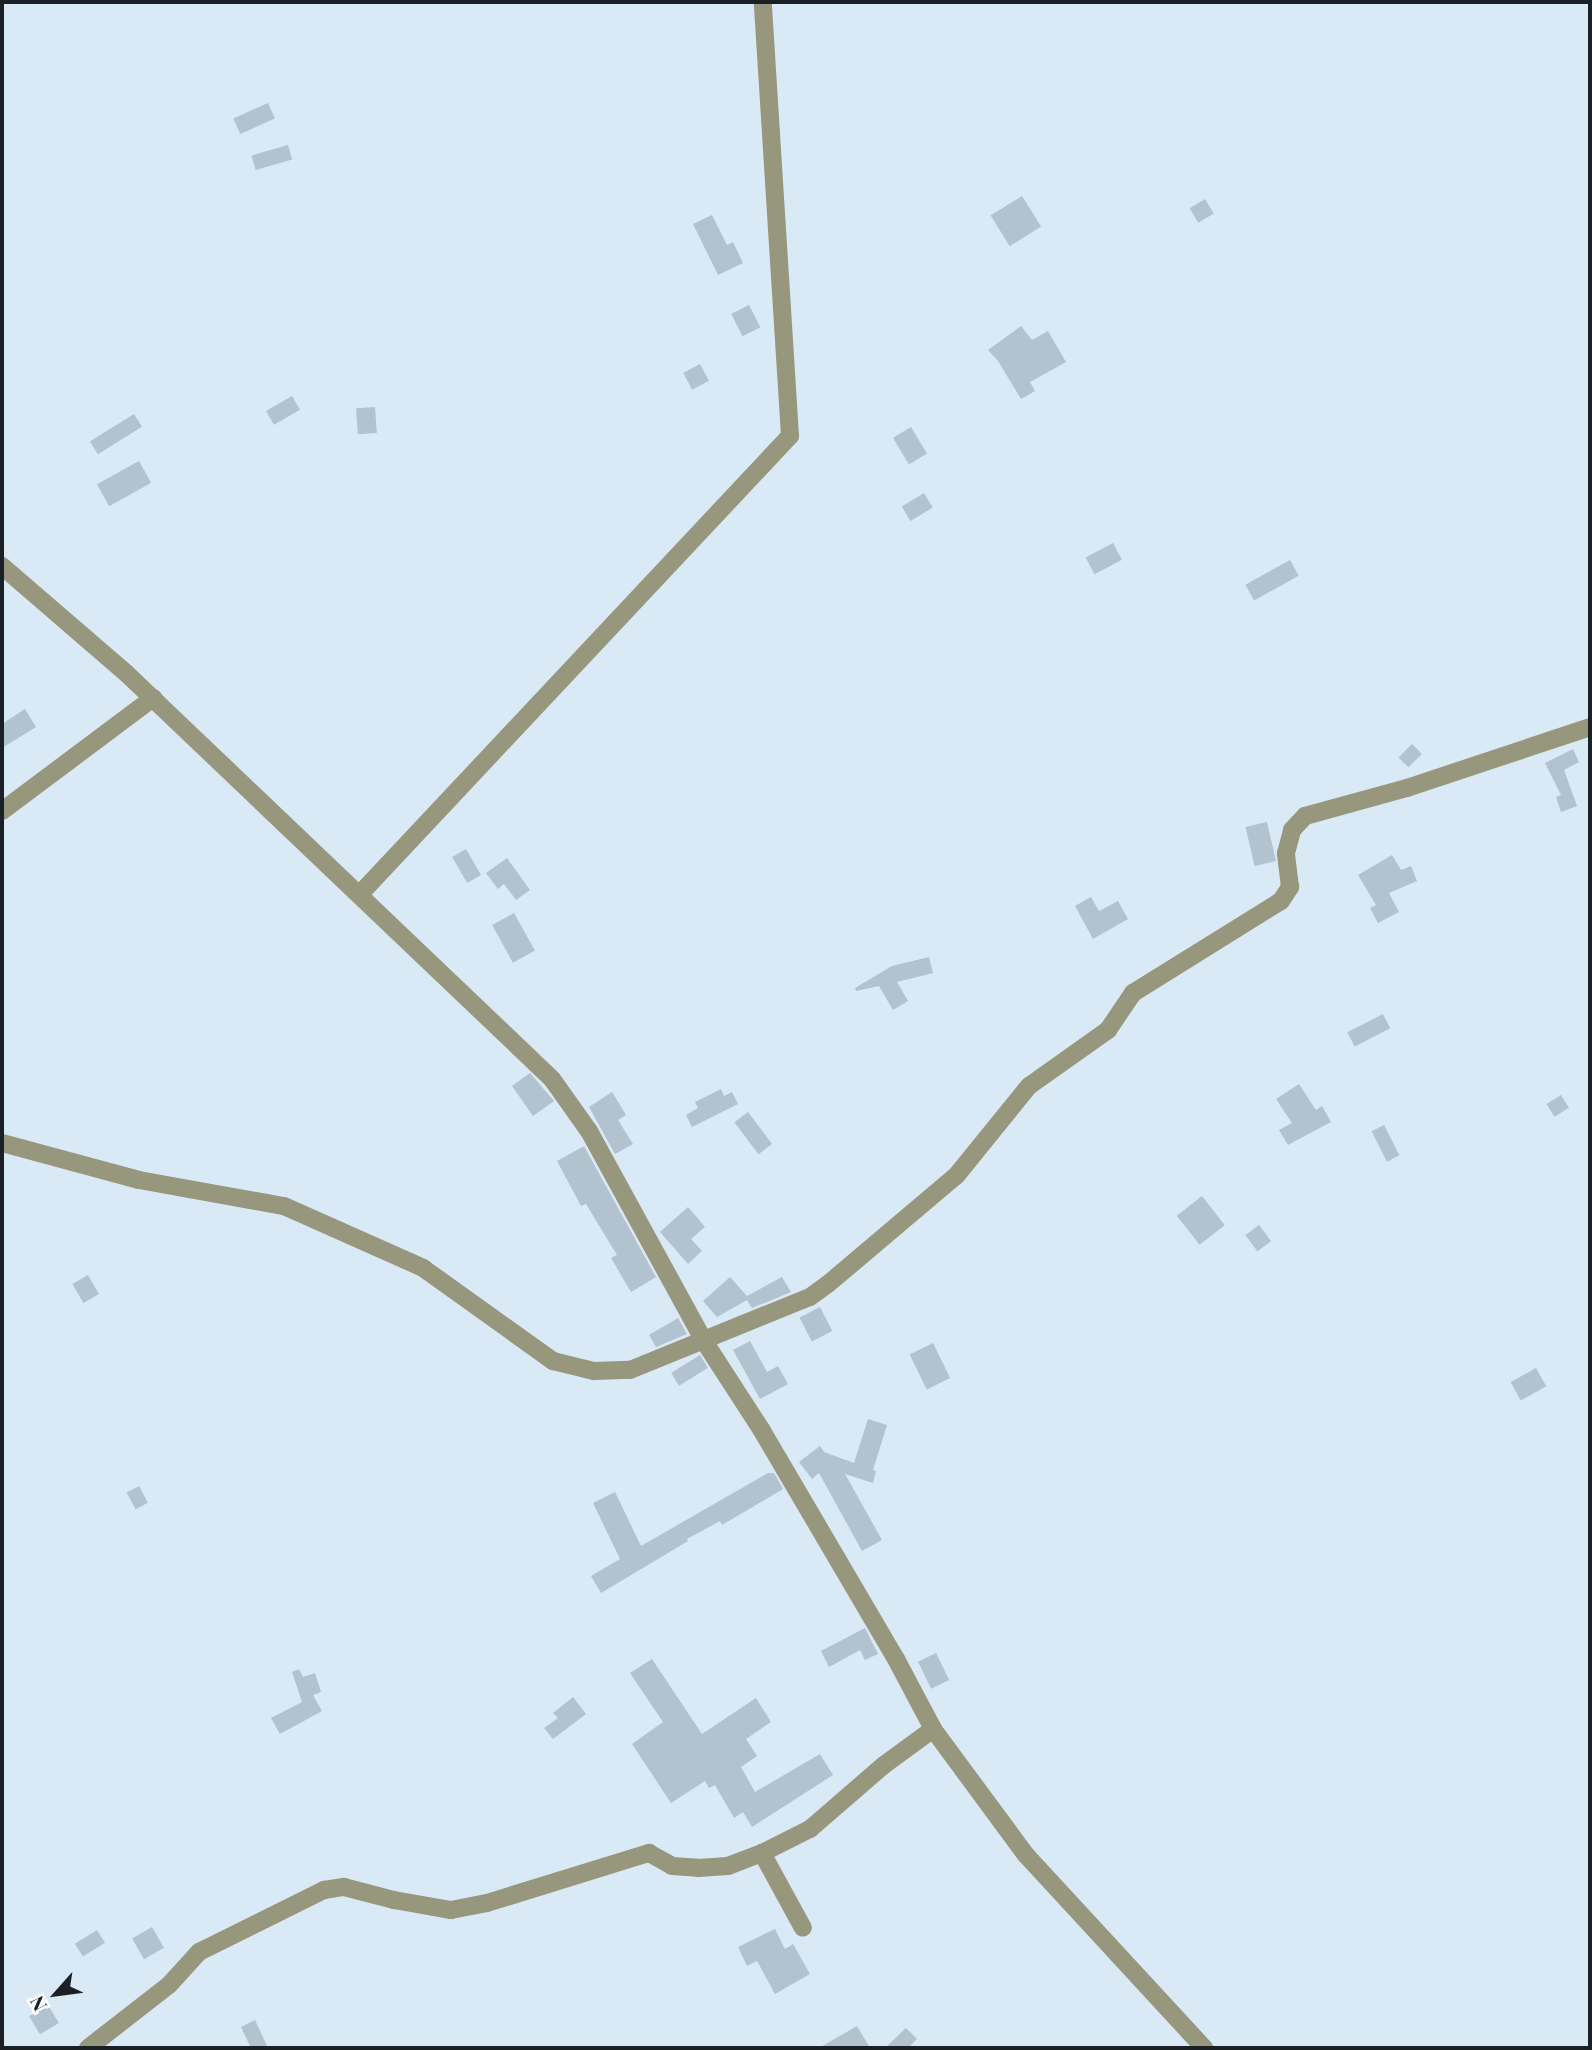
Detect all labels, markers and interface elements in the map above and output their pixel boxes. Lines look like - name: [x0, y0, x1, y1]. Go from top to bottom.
- north arrow: [21, 1959, 91, 2029]
- text: N: [23, 1992, 52, 2016]

